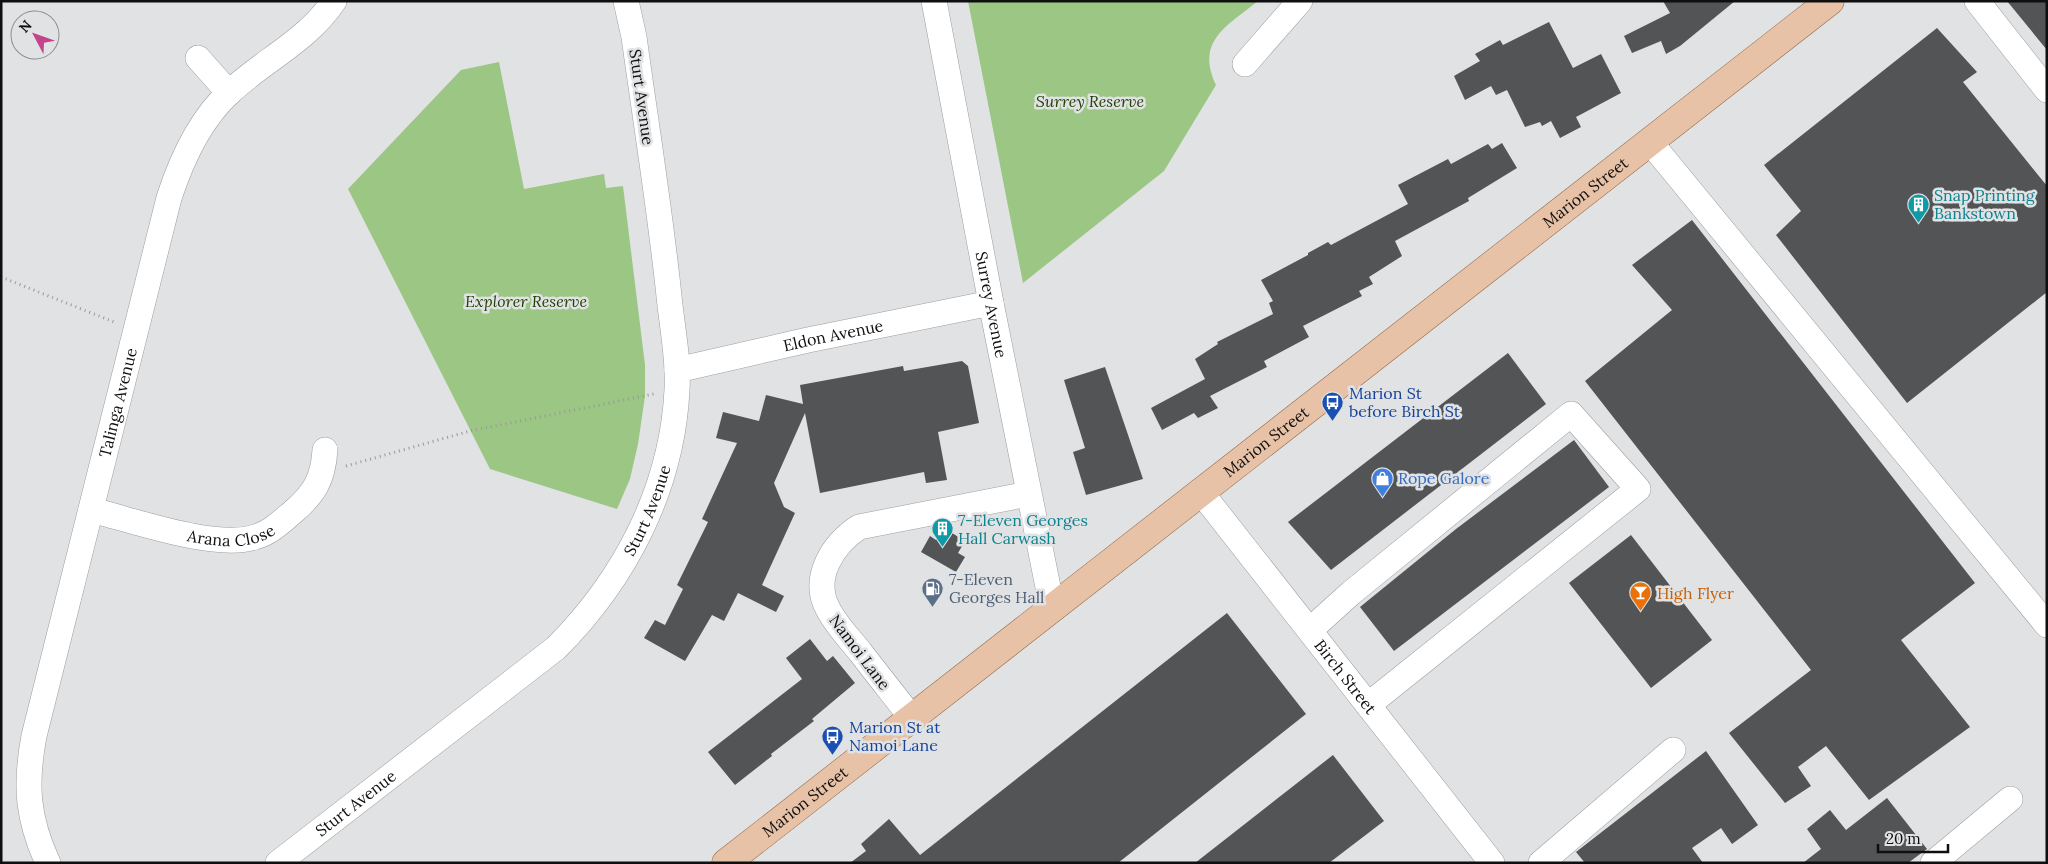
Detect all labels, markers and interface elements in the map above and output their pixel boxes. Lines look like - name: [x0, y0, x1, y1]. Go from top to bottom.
- north arrow: [10, 10, 60, 60]
- text: N: [15, 16, 36, 36]
- street label: Sturt Avenue: [625, 48, 659, 146]
- park label: Surrey Reserve: [1036, 91, 1145, 111]
- street label: Marion Street: [1538, 152, 1633, 232]
- place label: Snap Printing Bankstown: [1934, 185, 2036, 223]
- building icon: Snap Printing Bankstown: [1906, 192, 1930, 223]
- street label: Surrey Avenue: [971, 250, 1012, 360]
- park label: Explorer Reserve: [465, 291, 587, 311]
- street label: Eldon Avenue: [781, 315, 885, 355]
- street label: Talinga Avenue: [94, 345, 141, 460]
- place label: Marion St before Birch St: [1349, 383, 1461, 421]
- bus stop icon: Marion St before Birch St: [1321, 390, 1345, 421]
- street label: Marion Street: [1219, 401, 1313, 481]
- street label: Sturt Avenue: [619, 462, 675, 559]
- shop icon: Rope Galore: [1370, 466, 1394, 497]
- place label: Rope Galore: [1398, 468, 1490, 488]
- place label: 7-Eleven Georges Hall Carwash: [958, 510, 1088, 548]
- building icon: 7-Eleven Georges Hall Carwash: [930, 517, 954, 548]
- street label: Arana Close: [185, 520, 279, 550]
- place label: 7-Eleven Georges Hall: [949, 569, 1044, 607]
- fuel station icon: 7-Eleven Georges Hall: [921, 576, 945, 607]
- bar icon: High Flyer: [1629, 581, 1653, 612]
- place label: High Flyer: [1657, 583, 1734, 603]
- street label: Namoi Lane: [825, 610, 895, 694]
- street label: Birch Street: [1310, 636, 1382, 718]
- place label: Marion St at Namoi Lane: [849, 717, 941, 755]
- bus stop icon: Marion St at Namoi Lane: [821, 724, 845, 755]
- street label: Marion Street: [758, 761, 852, 841]
- street label: Sturt Avenue: [311, 765, 400, 841]
- scale bar: [1878, 822, 1948, 854]
- text: 20 m: [1886, 829, 1921, 848]

